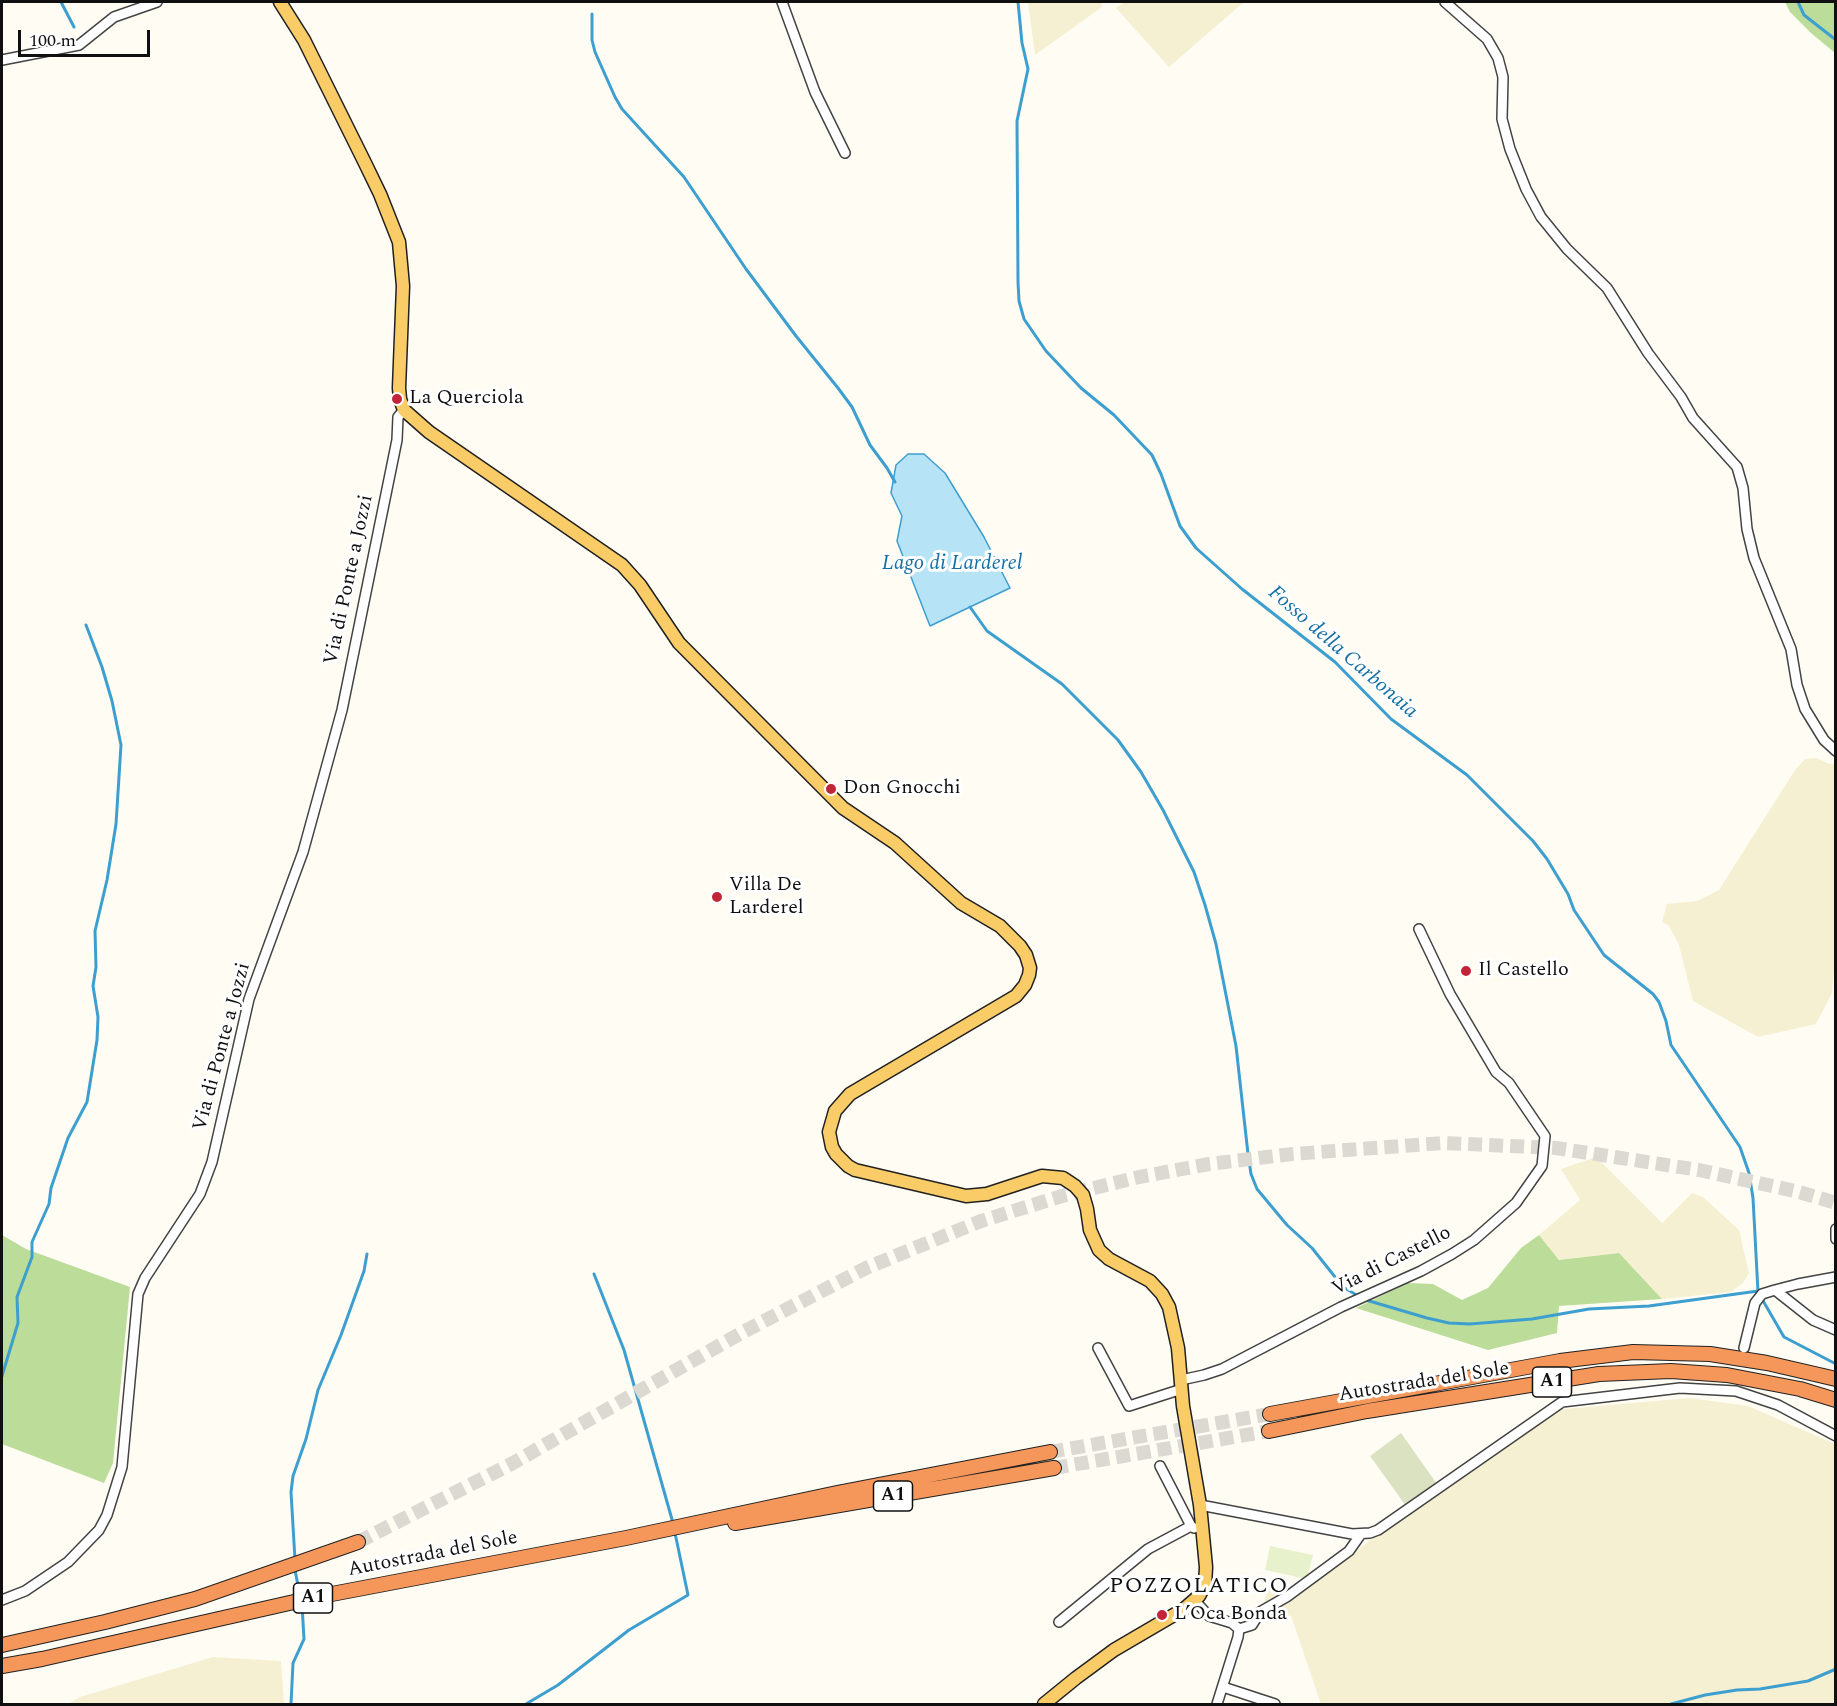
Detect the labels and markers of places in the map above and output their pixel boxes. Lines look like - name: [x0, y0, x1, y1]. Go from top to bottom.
- place label: La Querciola: [409, 387, 524, 411]
- marker: La Querciola: [390, 392, 404, 406]
- place label: Don Gnocchi: [843, 777, 961, 801]
- marker: Don Gnocchi: [824, 782, 838, 796]
- place label: Villa De Larderel: [729, 874, 804, 921]
- marker: Villa De Larderel: [710, 890, 724, 904]
- place label: Il Castello: [1478, 959, 1569, 983]
- marker: Il Castello: [1459, 964, 1473, 978]
- place label: L’Oca Bonda: [1174, 1603, 1287, 1627]
- marker: L’Oca Bonda: [1155, 1608, 1169, 1622]

